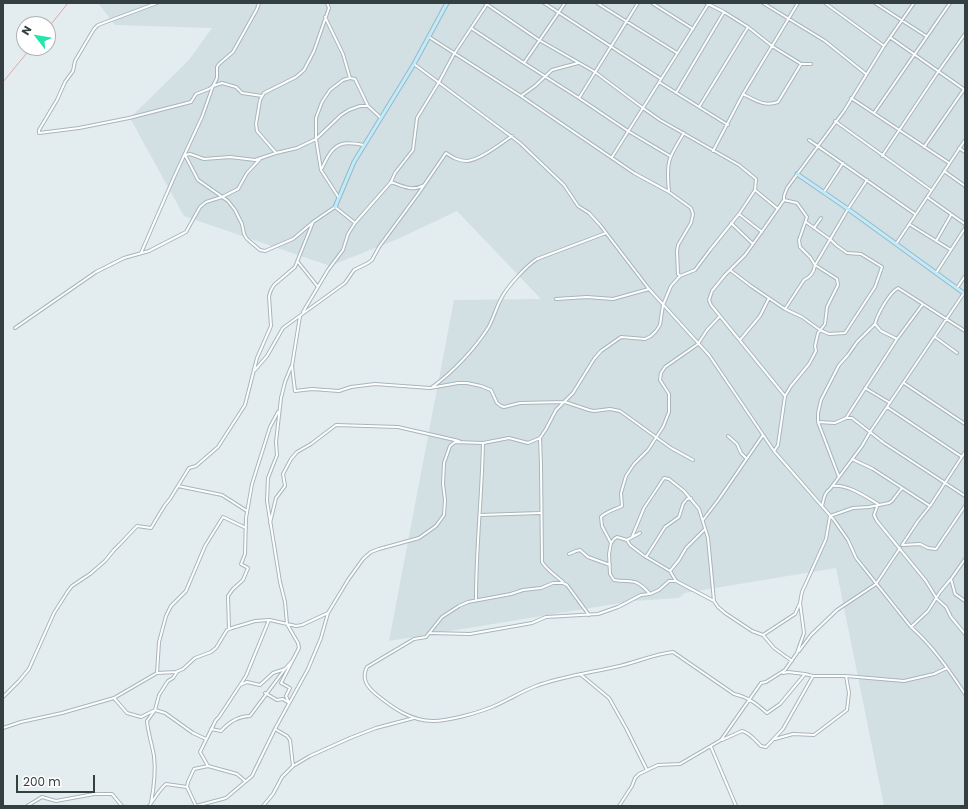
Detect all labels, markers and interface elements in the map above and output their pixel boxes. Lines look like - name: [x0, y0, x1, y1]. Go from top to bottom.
- north arrow: [16, 16, 56, 56]
- text: N: [18, 23, 36, 38]
- scale bar: [18, 767, 97, 793]
- text: 200 m: [23, 773, 61, 790]

